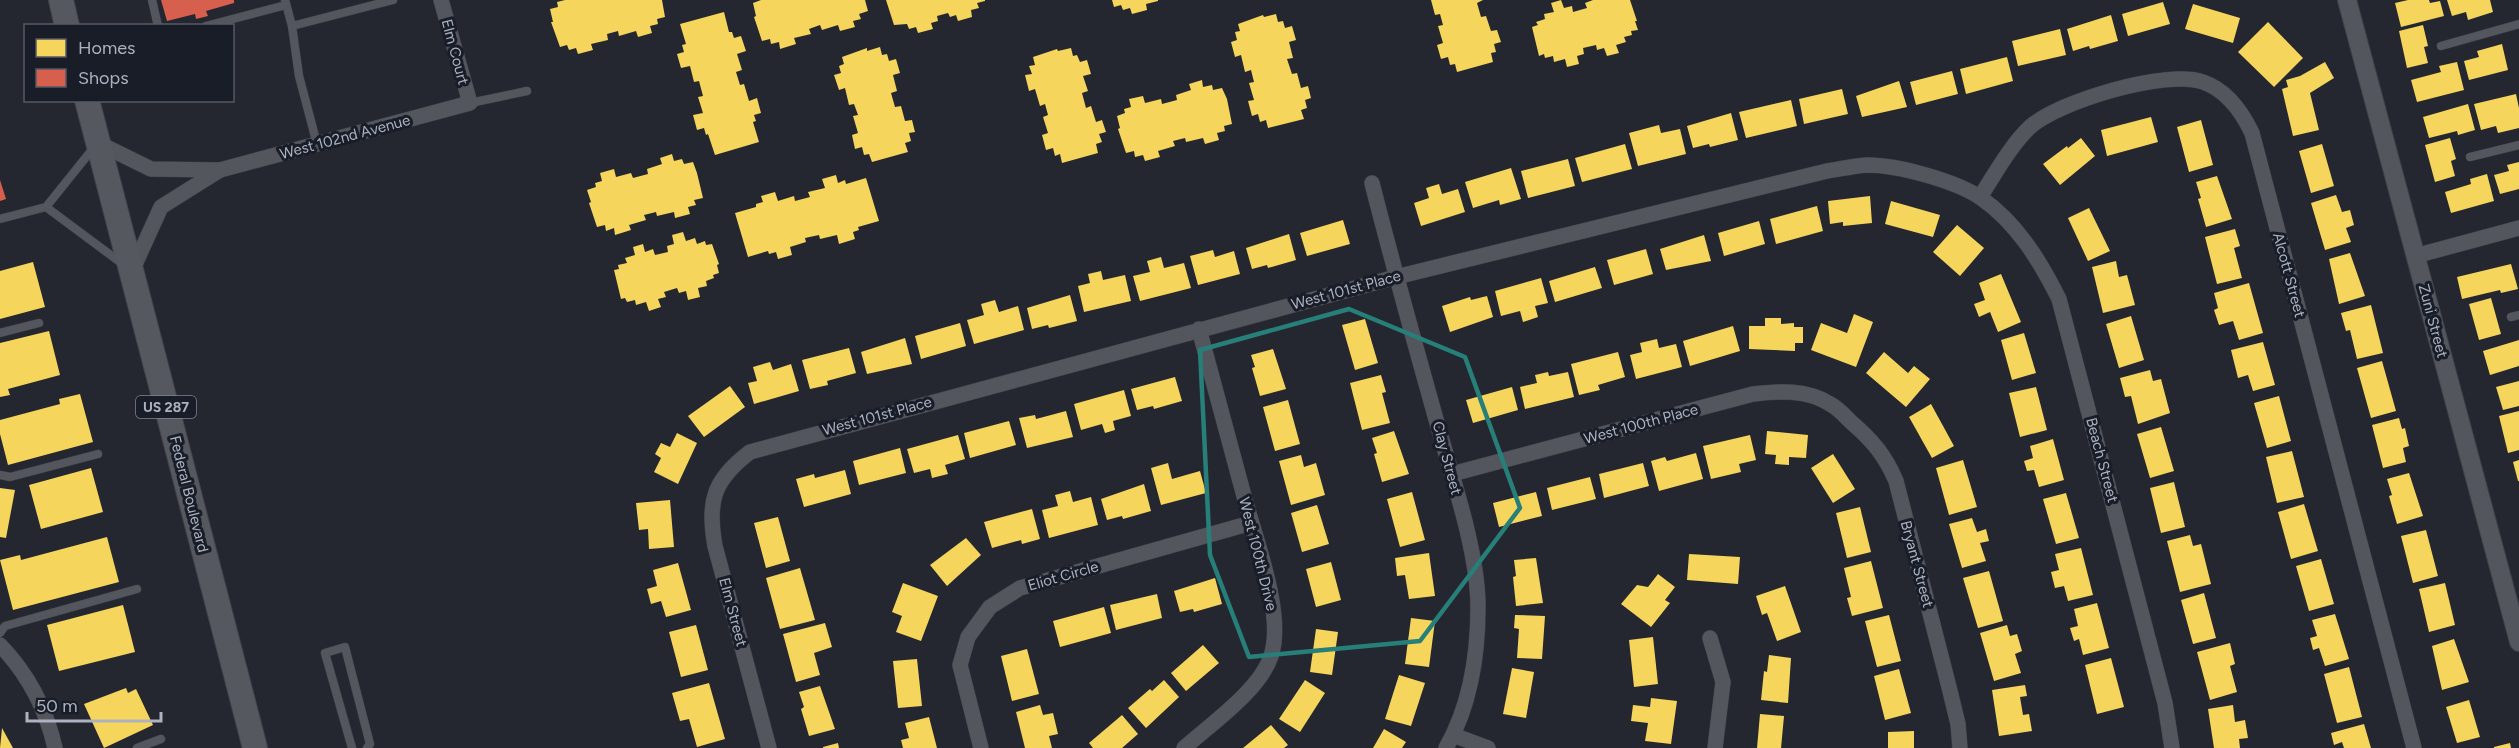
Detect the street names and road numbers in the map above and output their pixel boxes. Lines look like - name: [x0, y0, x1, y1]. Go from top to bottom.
- street label: Elm Court: [438, 17, 472, 87]
- street label: West 102nd Avenue: [278, 111, 412, 163]
- street label: Alcott Street: [2269, 230, 2309, 320]
- street label: West 101st Place: [1289, 267, 1403, 313]
- street label: Zuni Street: [2415, 282, 2452, 360]
- street label: West 101st Place: [820, 393, 934, 439]
- road number: US 287: [136, 396, 196, 418]
- street label: West 100th Place: [1582, 400, 1700, 448]
- street label: Beach Street: [2082, 416, 2122, 505]
- street label: Clay Street: [1429, 419, 1466, 497]
- street label: Federal Boulevard: [166, 434, 212, 554]
- street label: West 100th Drive: [1235, 495, 1281, 613]
- street label: Bryant Street: [1897, 519, 1937, 610]
- street label: Eliot Circle: [1026, 557, 1100, 595]
- street label: Elm Street: [715, 576, 751, 649]

